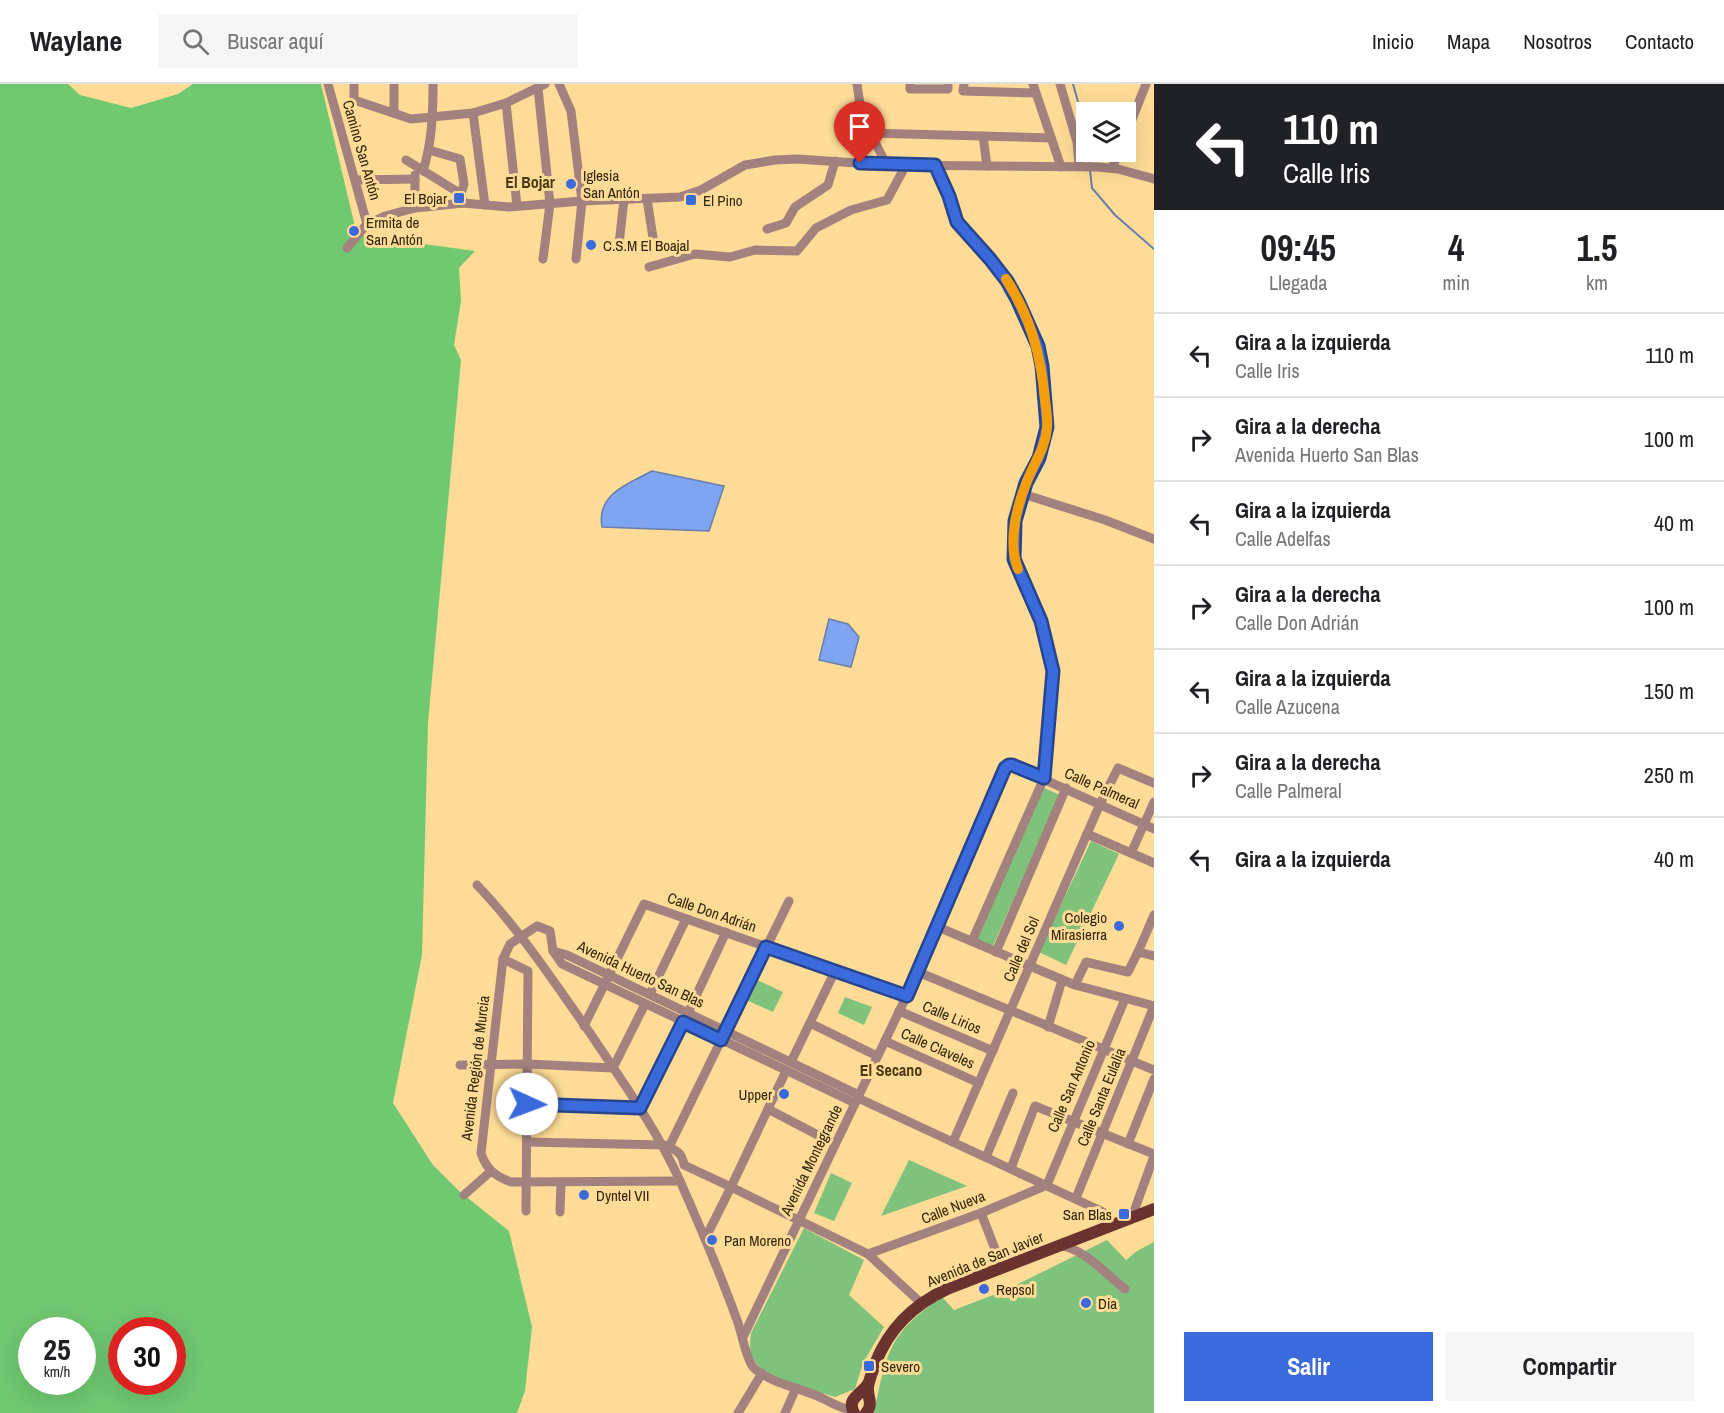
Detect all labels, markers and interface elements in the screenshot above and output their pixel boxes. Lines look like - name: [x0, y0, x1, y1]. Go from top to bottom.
- search box: [158, 14, 578, 68]
- text: Waylane: [30, 22, 122, 60]
- icon: search: [179, 25, 212, 58]
- text: Buscar aquí: [227, 26, 324, 56]
- text: Inicio: [1372, 27, 1414, 56]
- text: Mapa: [1447, 27, 1490, 56]
- text: Nosotros: [1523, 27, 1592, 56]
- text: Contacto: [1625, 27, 1694, 56]
- street label: Camino San Antón: [338, 97, 386, 203]
- pin: [834, 101, 885, 163]
- text: 110 m: [1283, 101, 1379, 157]
- map controls: [1076, 102, 1136, 162]
- button: layers: [1076, 102, 1136, 162]
- icon: left: [1184, 108, 1262, 186]
- icon: arrive: [843, 110, 876, 143]
- text: Calle Iris: [1283, 155, 1370, 191]
- place label: Iglesia San Antón: [583, 165, 640, 203]
- district label: El Bojar: [505, 171, 556, 193]
- marker: Iglesia San Antón: [564, 177, 578, 191]
- place label: El Bojar: [404, 188, 447, 209]
- place label: El Pino: [703, 190, 743, 211]
- marker: El Bojar: [452, 191, 466, 205]
- marker: El Pino: [684, 193, 698, 207]
- place label: Ermita de San Antón: [366, 212, 423, 250]
- marker: Ermita de San Antón: [347, 224, 361, 238]
- text: 09:45: [1261, 224, 1336, 272]
- text: 4: [1448, 224, 1464, 272]
- text: 1.5: [1576, 224, 1617, 272]
- place label: C.S.M El Boajal: [603, 235, 689, 256]
- marker: C.S.M El Boajal: [584, 238, 598, 252]
- text: Llegada: [1269, 269, 1327, 296]
- text: min: [1443, 269, 1470, 296]
- text: km: [1586, 269, 1608, 296]
- text: Gira a la izquierda: [1235, 327, 1390, 357]
- icon: left: [1184, 339, 1217, 372]
- text: 110 m: [1645, 340, 1694, 370]
- text: Calle Iris: [1235, 357, 1300, 384]
- text: Gira a la derecha: [1235, 411, 1380, 441]
- icon: right: [1184, 423, 1217, 456]
- text: 100 m: [1644, 424, 1694, 454]
- text: Avenida Huerto San Blas: [1235, 441, 1419, 468]
- text: Gira a la izquierda: [1235, 495, 1390, 525]
- icon: left: [1184, 507, 1217, 540]
- text: 40 m: [1654, 508, 1694, 538]
- text: Calle Adelfas: [1235, 525, 1331, 552]
- text: Gira a la derecha: [1235, 579, 1380, 609]
- icon: right: [1184, 591, 1217, 624]
- text: 100 m: [1644, 592, 1694, 622]
- text: Calle Don Adrián: [1235, 609, 1359, 636]
- text: Gira a la izquierda: [1235, 663, 1390, 693]
- icon: left: [1184, 675, 1217, 708]
- text: 150 m: [1644, 676, 1694, 706]
- text: Calle Azucena: [1235, 693, 1340, 720]
- text: Gira a la derecha: [1235, 747, 1380, 777]
- icon: right: [1184, 759, 1217, 792]
- text: 250 m: [1644, 760, 1694, 790]
- street label: Calle Palmeral: [1061, 762, 1143, 814]
- text: Calle Palmeral: [1235, 777, 1342, 804]
- icon: left: [1184, 843, 1217, 876]
- text: Gira a la izquierda: [1235, 844, 1390, 874]
- text: 40 m: [1654, 844, 1694, 874]
- street label: Calle Don Adrián: [665, 887, 759, 937]
- place label: Colegio Mirasierra: [1051, 907, 1107, 945]
- street label: Calle del Sol: [998, 913, 1044, 985]
- marker: Colegio Mirasierra: [1112, 919, 1126, 933]
- street label: Avenida Huerto San Blas: [573, 935, 708, 1013]
- street label: Avenida Región de Murcia: [456, 994, 494, 1143]
- street label: Calle Lirios: [919, 995, 985, 1039]
- street label: Calle Claveles: [898, 1022, 978, 1074]
- street label: Calle San Antonio: [1042, 1036, 1100, 1135]
- street label: Calle Santa Eulalia: [1072, 1044, 1130, 1149]
- district label: El Secano: [860, 1059, 922, 1081]
- position arrow: [495, 1072, 559, 1136]
- place label: Upper: [739, 1084, 772, 1105]
- marker: Upper: [777, 1087, 791, 1101]
- street label: Avenida Montegrande: [775, 1101, 847, 1220]
- place label: Dyntel VII: [596, 1185, 649, 1206]
- street label: Calle Nueva: [918, 1185, 988, 1229]
- marker: Dyntel VII: [577, 1188, 591, 1202]
- place label: San Blas: [1063, 1204, 1112, 1225]
- marker: San Blas: [1117, 1207, 1131, 1221]
- street label: Avenida de San Javier: [923, 1226, 1047, 1292]
- place label: Pan Moreno: [724, 1230, 791, 1251]
- marker: Pan Moreno: [705, 1233, 719, 1247]
- place label: Repsol: [996, 1279, 1034, 1300]
- marker: Repsol: [977, 1282, 991, 1296]
- place label: Dia: [1098, 1293, 1117, 1314]
- marker: Dia: [1079, 1296, 1093, 1310]
- speed limit sign: 30: [108, 1317, 186, 1395]
- text: 25: [43, 1329, 71, 1369]
- button: Salir: [1184, 1332, 1433, 1401]
- button: Compartir: [1445, 1332, 1694, 1401]
- place label: Severo: [881, 1356, 920, 1377]
- marker: Severo: [862, 1359, 876, 1373]
- text: km/h: [44, 1361, 70, 1382]

